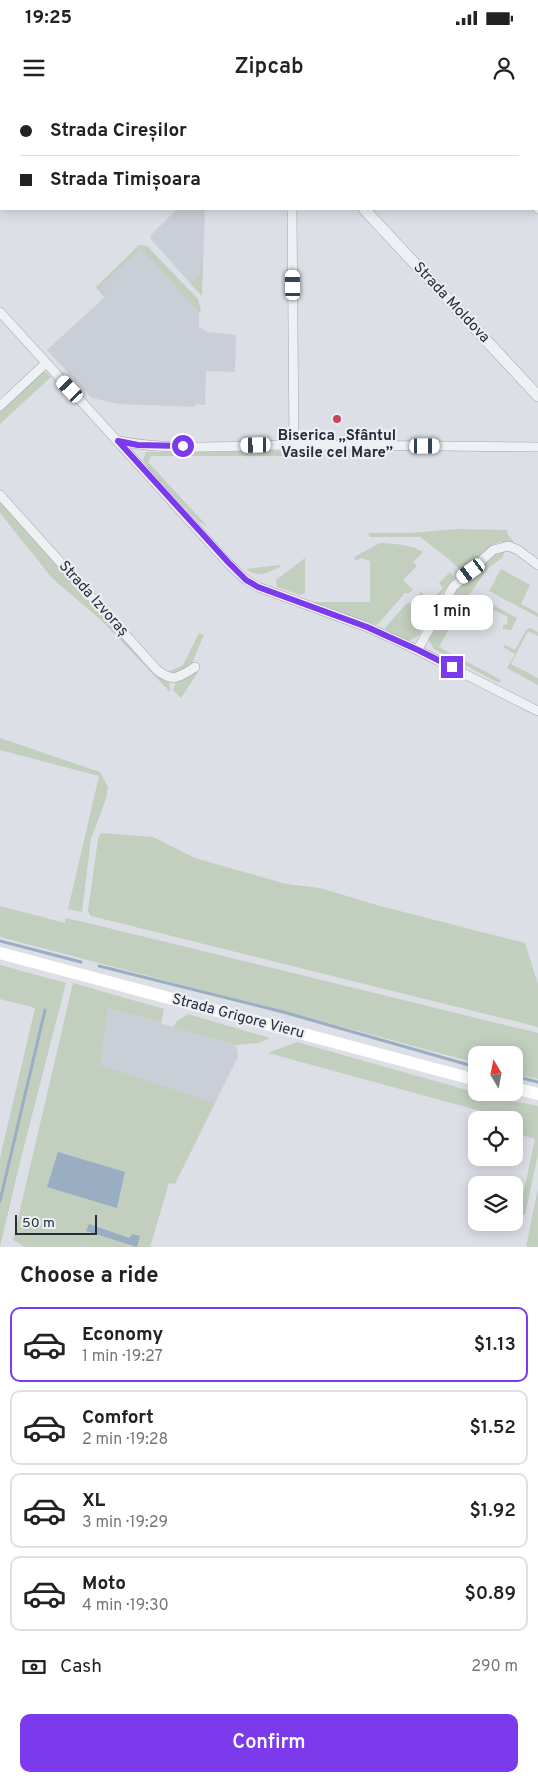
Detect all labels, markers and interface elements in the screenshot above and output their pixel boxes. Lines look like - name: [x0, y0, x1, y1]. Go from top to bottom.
- text: 19:25: [25, 6, 72, 30]
- icon: menu: [20, 54, 48, 82]
- text: Zipcab: [234, 54, 304, 81]
- icon: person: [490, 54, 518, 82]
- text: Strada Cireșilor: [50, 119, 187, 143]
- text: Strada Timișoara: [50, 168, 201, 192]
- street label: Strada Moldova: [409, 259, 493, 347]
- car: [285, 270, 300, 300]
- car: [54, 373, 85, 405]
- marker: Biserica „Sfântul Vasile cel Mare”: [331, 413, 343, 425]
- place label: Biserica „Sfântul Vasile cel Mare”: [278, 427, 396, 463]
- route start: [172, 435, 194, 457]
- car: [240, 437, 271, 453]
- car: [410, 439, 440, 454]
- car: [454, 556, 487, 586]
- street label: Strada Izvoraș: [54, 557, 132, 641]
- callout: 1 min: [411, 594, 493, 630]
- text: 1 min: [433, 602, 471, 622]
- route end: [441, 656, 463, 678]
- street label: Strada Grigore Vieru: [170, 990, 306, 1044]
- north arrow: [468, 1046, 522, 1101]
- map controls: [468, 1046, 523, 1231]
- button: locate: [468, 1111, 523, 1166]
- button: layers: [468, 1176, 523, 1231]
- scale bar: [15, 1212, 98, 1235]
- text: 50 m: [22, 1215, 55, 1232]
- text: Choose a ride: [20, 1263, 158, 1290]
- icon: car: [22, 1322, 67, 1367]
- text: Economy: [82, 1323, 163, 1347]
- text: $1.13: [474, 1333, 516, 1357]
- text: 1 min · 19:27: [82, 1347, 163, 1367]
- icon: car: [22, 1405, 67, 1450]
- text: Comfort: [82, 1406, 154, 1430]
- text: $1.52: [469, 1416, 516, 1440]
- text: 2 min · 19:28: [82, 1430, 168, 1450]
- icon: car: [22, 1488, 67, 1533]
- text: XL: [82, 1489, 105, 1513]
- text: $1.92: [469, 1499, 516, 1523]
- text: 3 min · 19:29: [82, 1513, 168, 1533]
- icon: car: [22, 1571, 67, 1616]
- text: Moto: [82, 1572, 126, 1596]
- text: $0.89: [464, 1582, 516, 1606]
- text: 4 min · 19:30: [82, 1596, 169, 1616]
- icon: cash: [20, 1653, 48, 1681]
- text: Cash: [60, 1655, 102, 1679]
- text: 290 m: [471, 1657, 518, 1677]
- button: Confirm: [20, 1714, 518, 1772]

